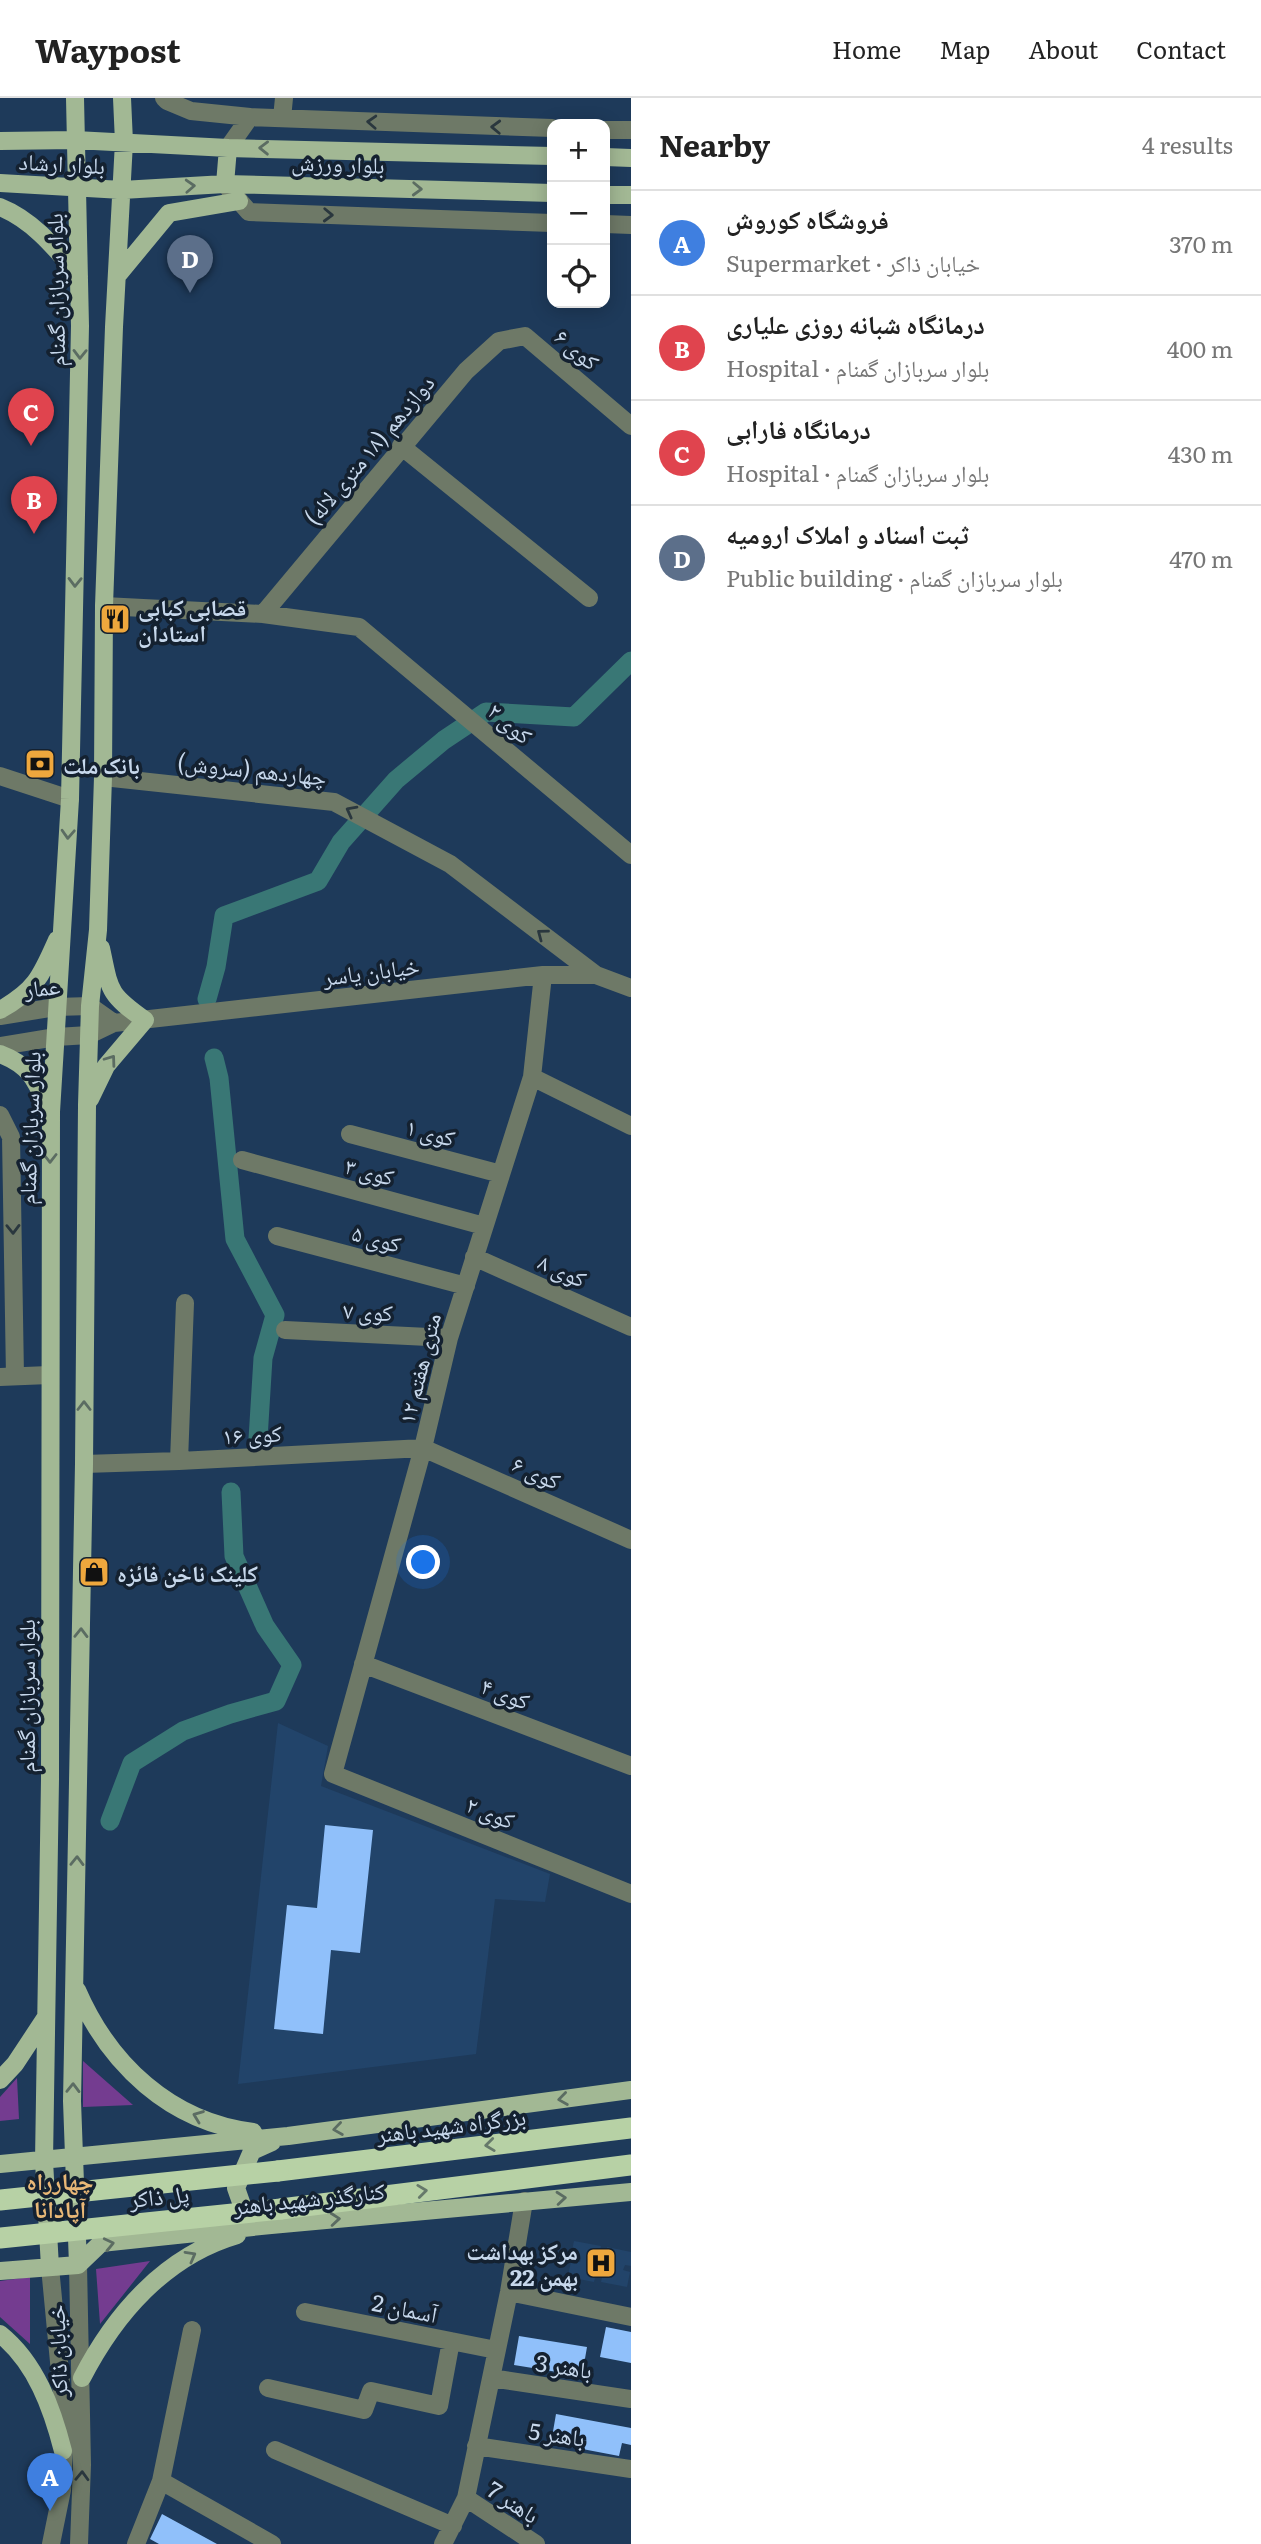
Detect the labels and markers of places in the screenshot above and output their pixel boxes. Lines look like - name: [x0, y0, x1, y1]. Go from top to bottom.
- pin: D: [167, 235, 213, 293]
- pin: C: [8, 388, 54, 446]
- pin: B: [11, 476, 57, 534]
- place label: قصابی کبابی استادان: [138, 589, 246, 649]
- restaurant icon: قصابی کبابی استادان: [98, 602, 132, 636]
- bank icon: بانک ملت: [23, 747, 57, 781]
- place label: بانک ملت: [63, 747, 140, 781]
- shop icon: کلینک ناخن فائزه: [77, 1555, 111, 1589]
- place label: کلینک ناخن فائزه: [117, 1555, 258, 1589]
- place label: مرکز بهداشت 22 بهمن: [466, 2233, 578, 2293]
- hospital icon: مرکز بهداشت 22 بهمن: [584, 2246, 618, 2280]
- pin: A: [27, 2453, 73, 2511]

